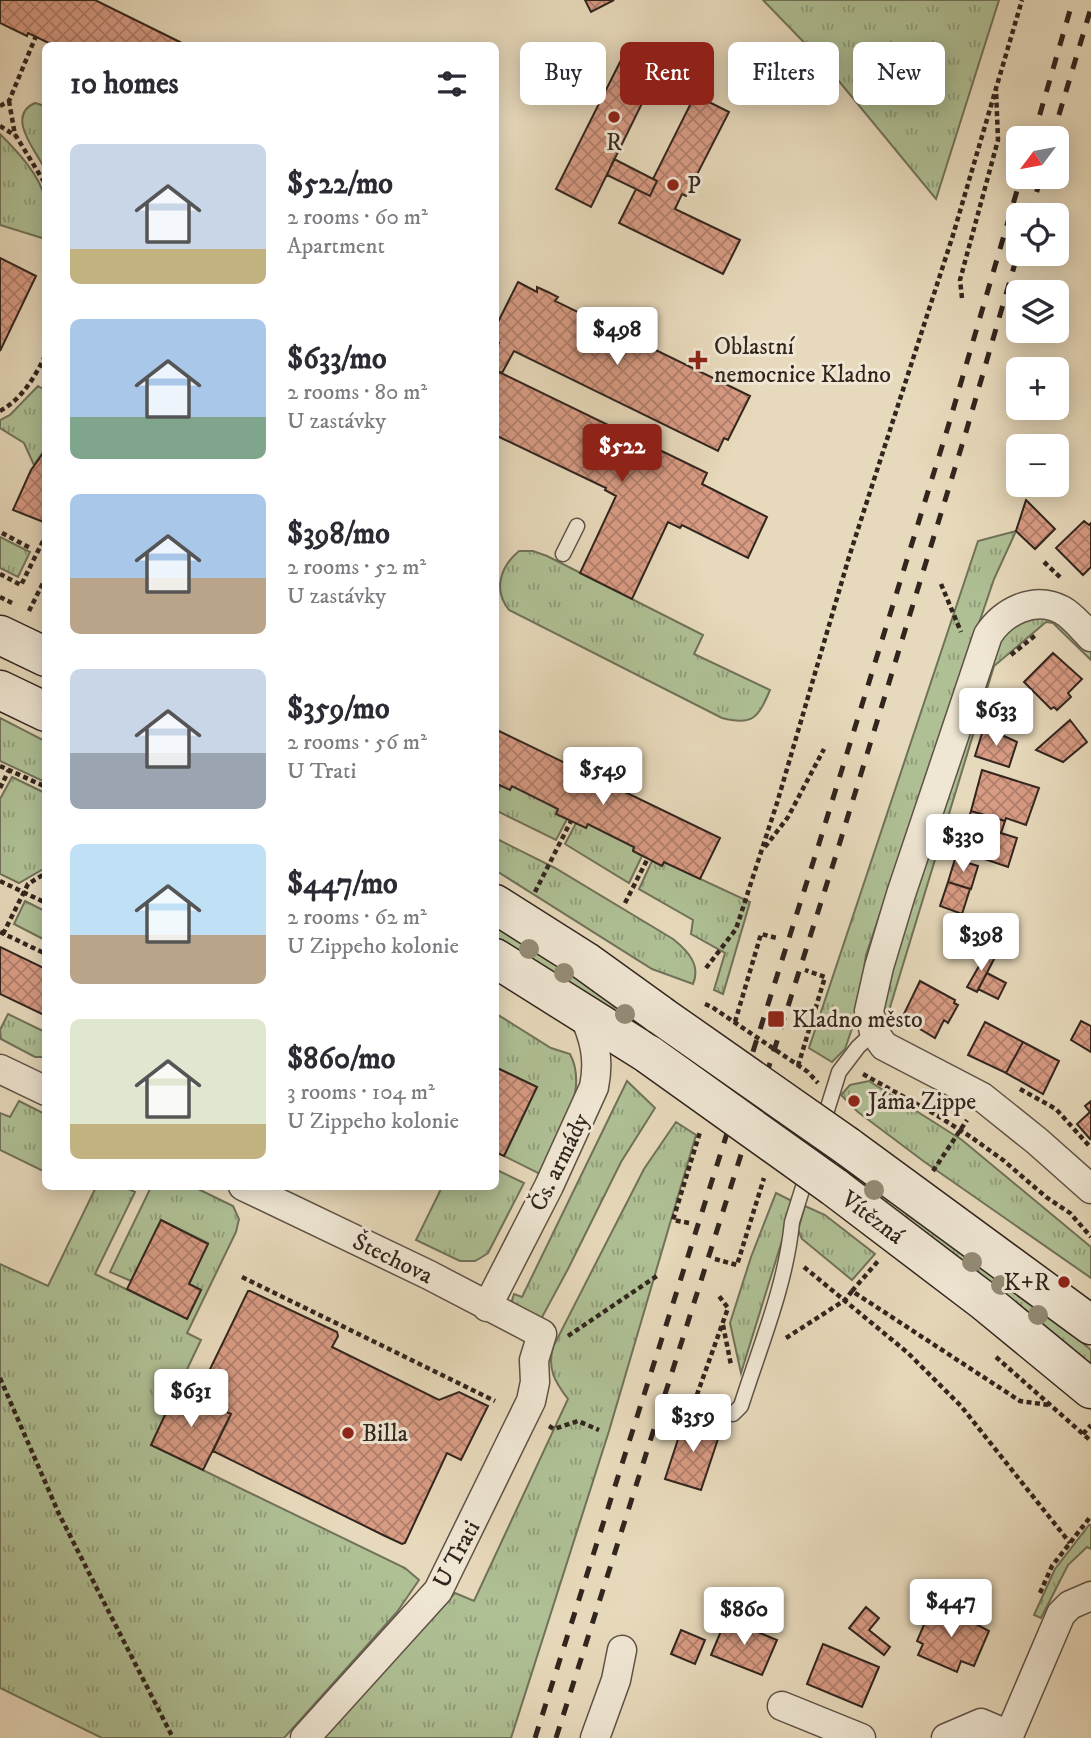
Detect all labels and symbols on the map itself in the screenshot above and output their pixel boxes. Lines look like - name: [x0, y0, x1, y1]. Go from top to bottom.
- marker: R: [606, 109, 622, 125]
- north arrow: [1006, 126, 1069, 189]
- place label: R: [606, 128, 622, 158]
- place label: P: [687, 171, 701, 201]
- marker: P: [665, 177, 681, 193]
- pin: $498: [576, 308, 658, 367]
- place label: Oblastní nemocnice Kladno: [714, 332, 891, 390]
- marker: Oblastní nemocnice Kladno: [688, 350, 708, 370]
- pin: $522: [581, 424, 663, 484]
- pin: $633: [955, 688, 1037, 748]
- pin: $549: [562, 748, 644, 807]
- pin: $330: [922, 814, 1004, 874]
- pin: $398: [940, 914, 1022, 973]
- place label: Kladno město: [792, 1005, 923, 1035]
- marker: Kladno město: [766, 1009, 786, 1029]
- place label: Jáma Zippe: [866, 1087, 976, 1117]
- marker: Jáma Zippe: [846, 1093, 862, 1109]
- street label: Čs. armády: [522, 1108, 597, 1216]
- street label: Vítězná: [834, 1184, 911, 1252]
- street label: Štechova: [348, 1226, 439, 1291]
- place label: K+R: [1004, 1268, 1050, 1298]
- marker: K+R: [1056, 1274, 1072, 1290]
- pin: $631: [150, 1370, 232, 1429]
- pin: $359: [652, 1394, 734, 1454]
- place label: Billa: [362, 1419, 409, 1449]
- marker: Billa: [340, 1425, 356, 1441]
- street label: U Trati: [427, 1515, 487, 1593]
- pin: $447: [910, 1580, 992, 1639]
- pin: $860: [703, 1588, 785, 1647]

